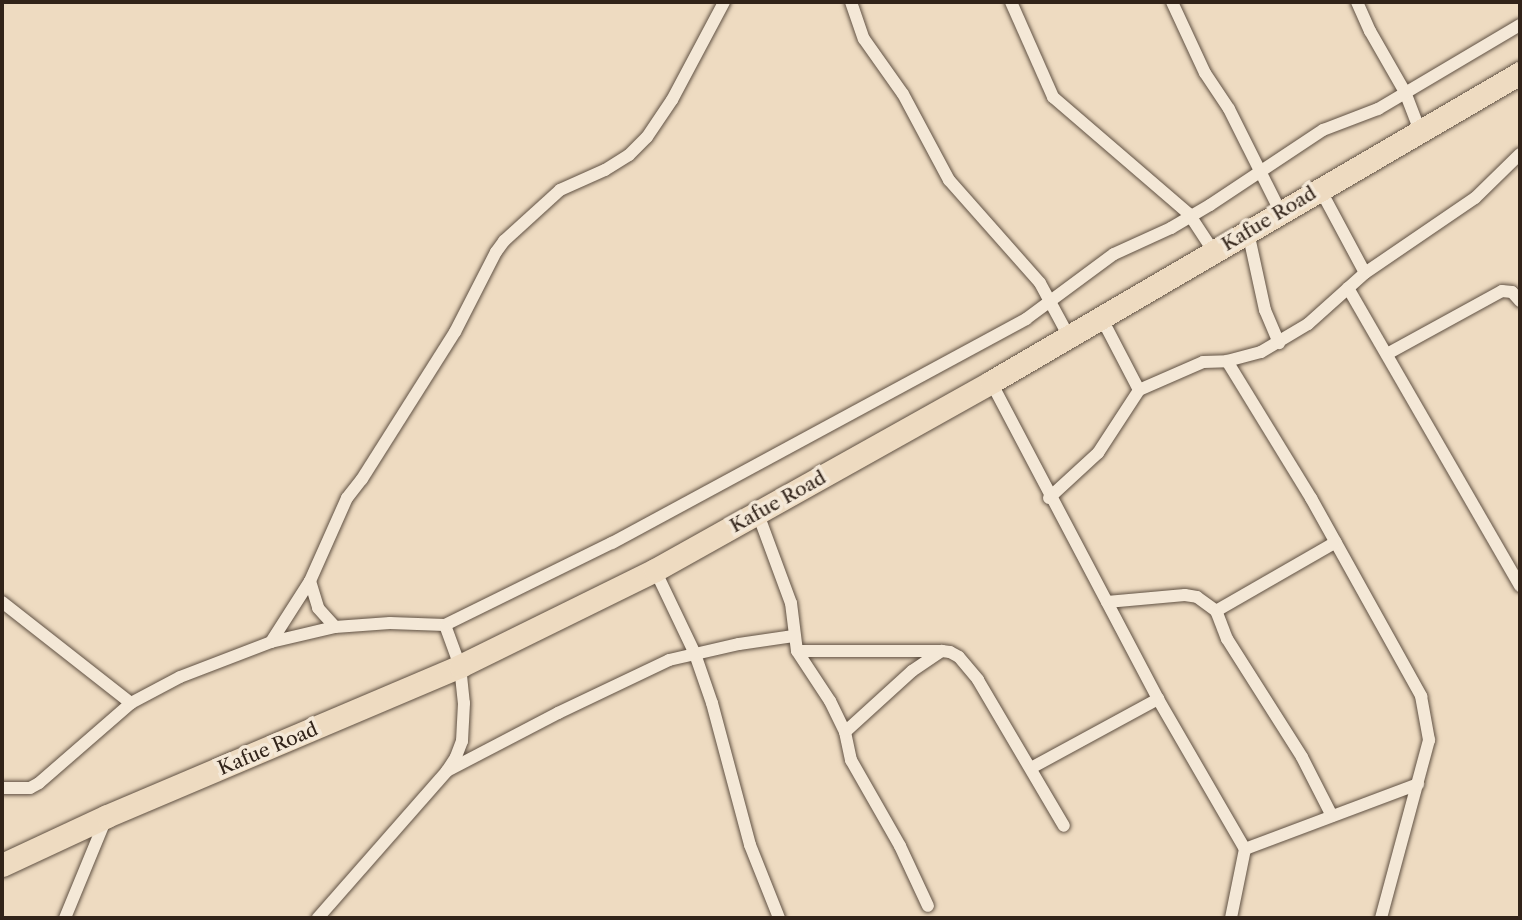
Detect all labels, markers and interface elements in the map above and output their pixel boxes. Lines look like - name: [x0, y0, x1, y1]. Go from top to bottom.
- street label: Kafue Road: [1218, 182, 1320, 256]
- street label: Kafue Road: [726, 466, 830, 538]
- street label: Kafue Road: [215, 718, 321, 780]

